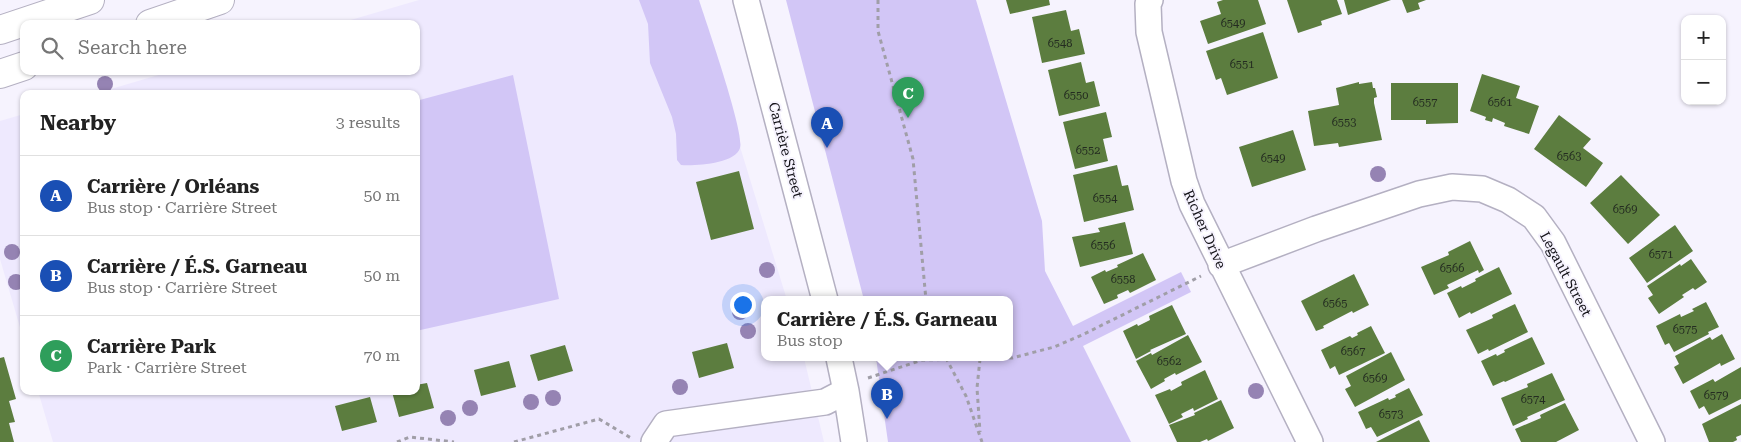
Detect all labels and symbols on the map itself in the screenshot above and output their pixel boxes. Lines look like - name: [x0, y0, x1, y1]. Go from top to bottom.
- house number: 6549: [1221, 17, 1245, 30]
- house number: 6548: [1048, 37, 1072, 50]
- house number: 6551: [1230, 58, 1254, 71]
- pin: C: [892, 77, 924, 118]
- house number: 6550: [1064, 89, 1088, 102]
- house number: 6557: [1413, 96, 1437, 109]
- house number: 6561: [1488, 96, 1512, 109]
- street label: Carrière Street: [766, 100, 806, 200]
- pin: A: [811, 107, 843, 148]
- house number: 6553: [1332, 116, 1356, 129]
- house number: 6552: [1076, 144, 1100, 157]
- house number: 6563: [1557, 150, 1581, 163]
- house number: 6549: [1261, 152, 1285, 165]
- street label: Richer Drive: [1180, 187, 1230, 271]
- house number: 6554: [1093, 192, 1118, 205]
- house number: 6569: [1613, 203, 1637, 216]
- street label: Legault Street: [1537, 229, 1595, 319]
- house number: 6556: [1091, 239, 1115, 252]
- house number: 6571: [1649, 248, 1673, 261]
- house number: 6566: [1440, 262, 1464, 275]
- house number: 6558: [1111, 273, 1135, 286]
- your location: [730, 292, 756, 318]
- house number: 6565: [1323, 297, 1347, 310]
- house number: 6575: [1673, 323, 1697, 336]
- house number: 6567: [1341, 345, 1365, 358]
- house number: 6562: [1157, 355, 1181, 368]
- house number: 6569: [1363, 372, 1387, 385]
- pin: B: [871, 378, 903, 419]
- house number: 6579: [1704, 389, 1728, 402]
- house number: 6574: [1521, 393, 1546, 406]
- house number: 6573: [1379, 408, 1403, 421]

